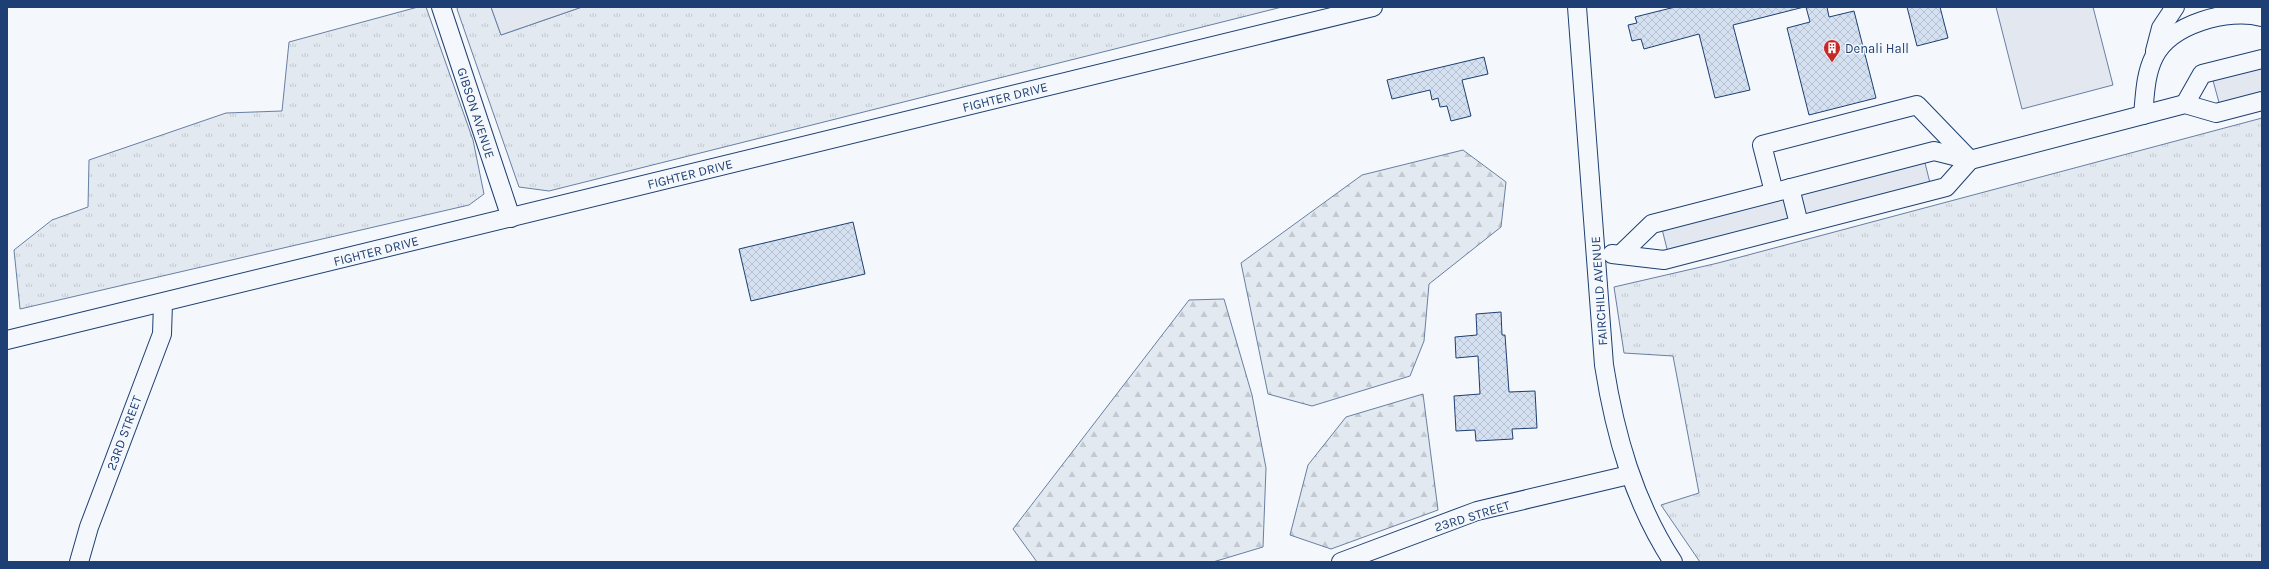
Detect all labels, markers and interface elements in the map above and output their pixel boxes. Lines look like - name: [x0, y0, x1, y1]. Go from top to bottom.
- building icon: Denali Hall: [1822, 38, 1842, 63]
- place label: Denali Hall: [1845, 41, 1909, 56]
- street label: GIBSON AVENUE: [454, 66, 498, 160]
- street label: FIGHTER DRIVE: [961, 79, 1049, 115]
- street label: FIGHTER DRIVE: [646, 156, 734, 192]
- street label: FIGHTER DRIVE: [332, 233, 420, 269]
- street label: FAIRCHILD AVENUE: [1588, 236, 1610, 346]
- street label: 23RD STREET: [104, 393, 145, 472]
- street label: 23RD STREET: [1432, 497, 1512, 535]

